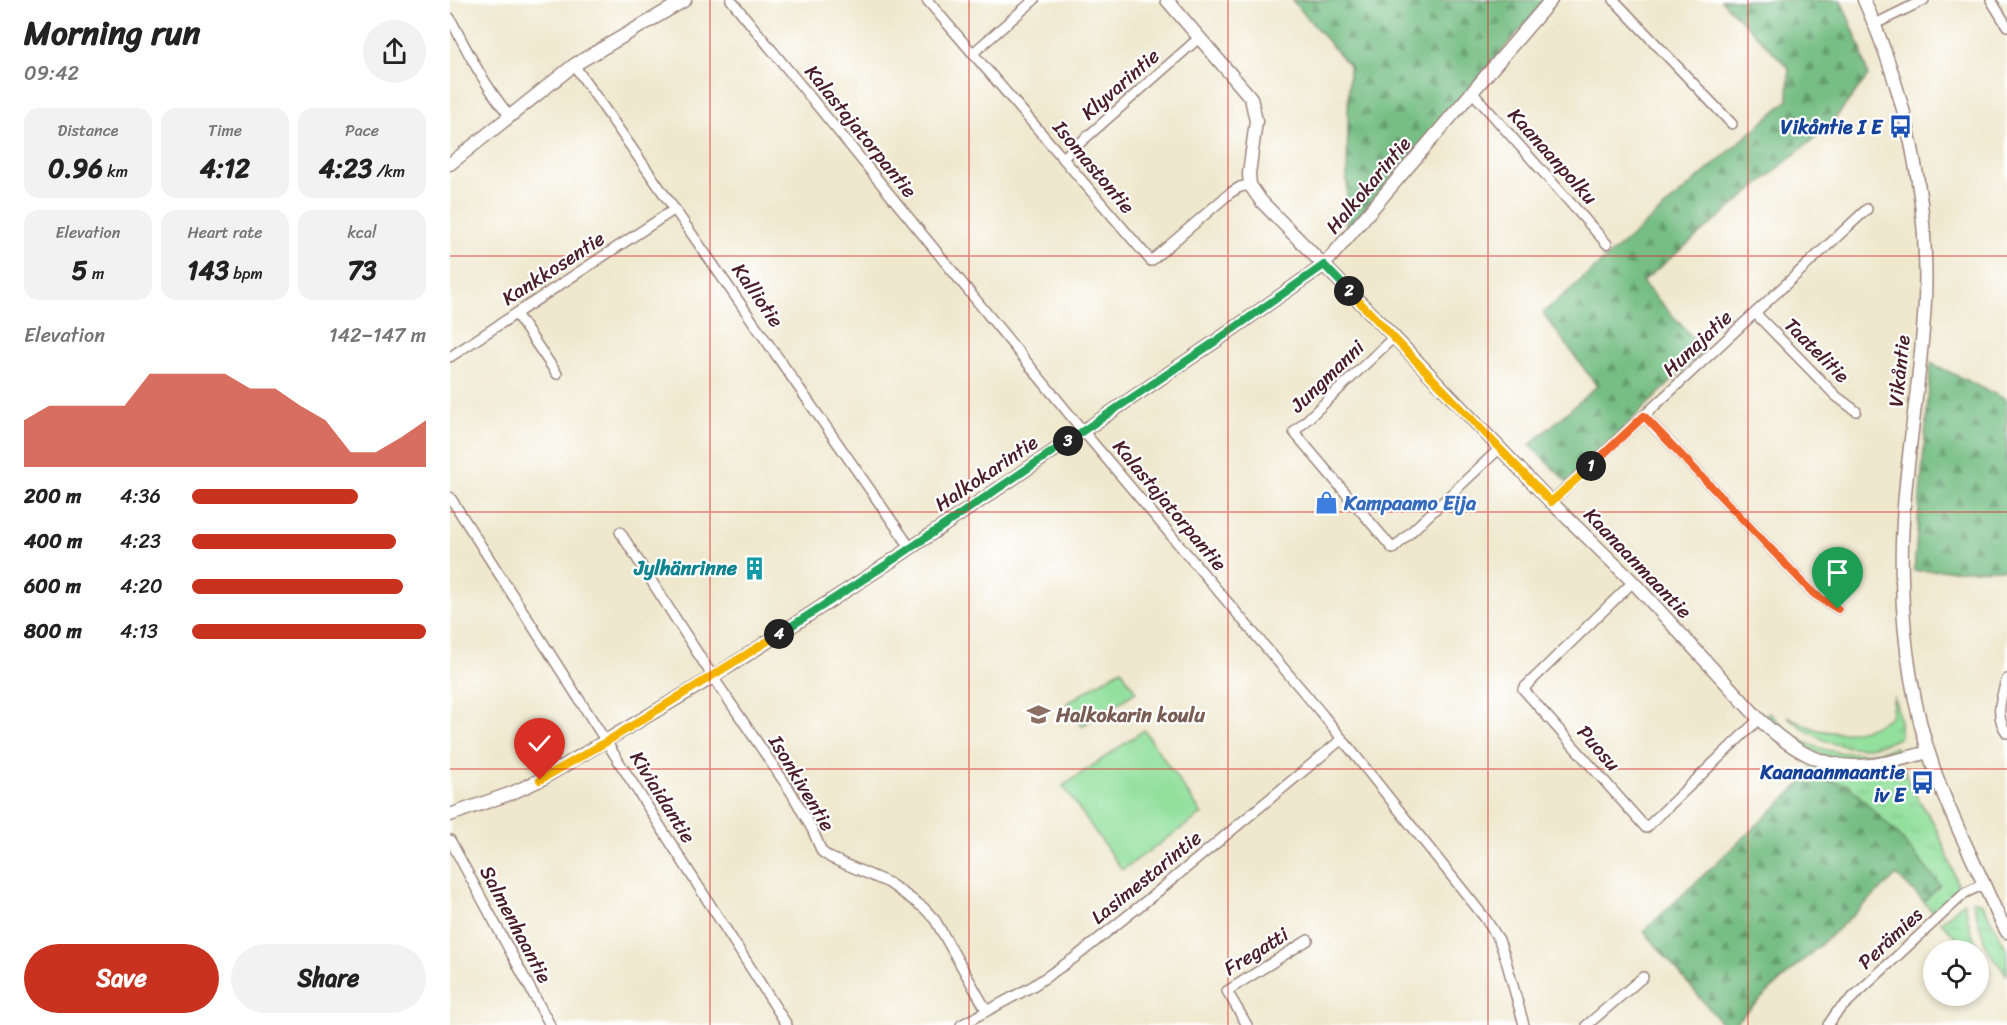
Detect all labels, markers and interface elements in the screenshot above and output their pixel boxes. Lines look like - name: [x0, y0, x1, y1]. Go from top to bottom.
- text: Morning run: [24, 4, 200, 62]
- button: share: [363, 20, 426, 83]
- street label: Klyvarintie: [1073, 40, 1168, 129]
- text: 09:42: [24, 56, 79, 91]
- street label: Kalastajatorpantie: [795, 57, 926, 206]
- street label: Kaanaanpolku: [1499, 99, 1607, 213]
- place label: Vikåntie I E: [1781, 110, 1884, 145]
- street label: Isomastontie: [1043, 112, 1144, 222]
- bus stop icon: Vikåntie I E: [1887, 114, 1913, 140]
- text: Distance: [58, 116, 118, 145]
- text: Time: [208, 116, 242, 145]
- text: Pace: [345, 116, 379, 145]
- street label: Halkokarintie: [1317, 128, 1420, 242]
- text: 0.96: [48, 145, 103, 191]
- text: 4:12: [200, 145, 250, 191]
- text: 4:23: [319, 145, 372, 191]
- text: km: [103, 157, 128, 186]
- text: /km: [372, 157, 405, 186]
- text: Elevation: [56, 218, 120, 247]
- text: Heart rate: [187, 218, 263, 247]
- text: kcal: [347, 218, 377, 247]
- street label: Kankkosentie: [494, 222, 612, 315]
- text: 5: [72, 247, 88, 293]
- text: 143: [187, 247, 229, 293]
- text: 73: [347, 247, 377, 293]
- street label: Kalliotie: [722, 255, 793, 335]
- text: m: [88, 259, 104, 288]
- text: bpm: [229, 259, 263, 288]
- pin: 2: [1334, 276, 1364, 306]
- text: 2: [1344, 276, 1354, 305]
- street label: Hunajatie: [1654, 301, 1741, 386]
- street label: Taatelitie: [1775, 309, 1858, 392]
- text: Elevation: [24, 318, 105, 353]
- text: 142–147 m: [329, 318, 426, 353]
- street label: Jungmanni: [1281, 331, 1373, 422]
- street label: Vikåntie: [1878, 333, 1921, 409]
- street label: Halkokarintie: [927, 425, 1046, 521]
- pin: 3: [1053, 426, 1083, 456]
- text: 3: [1064, 426, 1072, 455]
- street label: Kalastajatorpantie: [1103, 431, 1236, 579]
- pin: 1: [1576, 451, 1606, 481]
- text: 1: [1588, 451, 1594, 480]
- text: 200 m: [24, 479, 81, 514]
- text: 4:36: [120, 479, 161, 514]
- place label: Kampaamo Eija: [1343, 486, 1477, 521]
- shop icon: Kampaamo Eija: [1313, 490, 1339, 516]
- street label: Kaanaanmaantie: [1575, 499, 1700, 628]
- text: 400 m: [24, 524, 82, 559]
- text: 4:23: [120, 524, 161, 559]
- pin: [1812, 547, 1863, 609]
- place label: Jylhänrinne: [634, 551, 738, 586]
- building icon: Jylhänrinne: [742, 555, 768, 581]
- icon: arrive: [1821, 556, 1854, 589]
- text: 600 m: [24, 569, 81, 604]
- text: 4:20: [120, 569, 163, 604]
- text: 800 m: [24, 614, 82, 649]
- text: 4:13: [120, 614, 158, 649]
- pin: 4: [764, 619, 794, 649]
- text: 4: [774, 619, 784, 648]
- place label: Halkokarin koulu: [1055, 698, 1205, 733]
- school or university icon: Halkokarin koulu: [1025, 702, 1051, 728]
- street label: Puosu: [1568, 717, 1629, 780]
- pin: [514, 718, 565, 780]
- icon: check: [523, 727, 556, 760]
- street label: Isonkiventie: [758, 727, 844, 838]
- street label: Kiviaidantie: [620, 744, 705, 851]
- place label: Kaanaanmaantie iv E: [1759, 755, 1907, 813]
- bus stop icon: Kaanaanmaantie iv E: [1910, 770, 1936, 796]
- street label: Lasimestarintie: [1083, 821, 1210, 934]
- street label: Salmenhaantie: [470, 859, 562, 990]
- street label: Perämies: [1849, 898, 1932, 978]
- street label: Fregatti: [1217, 917, 1296, 985]
- map controls: [1923, 940, 1989, 1006]
- button: locate: [1923, 940, 1989, 1006]
- button: Save: [24, 944, 219, 1013]
- button: Share: [231, 944, 426, 1013]

